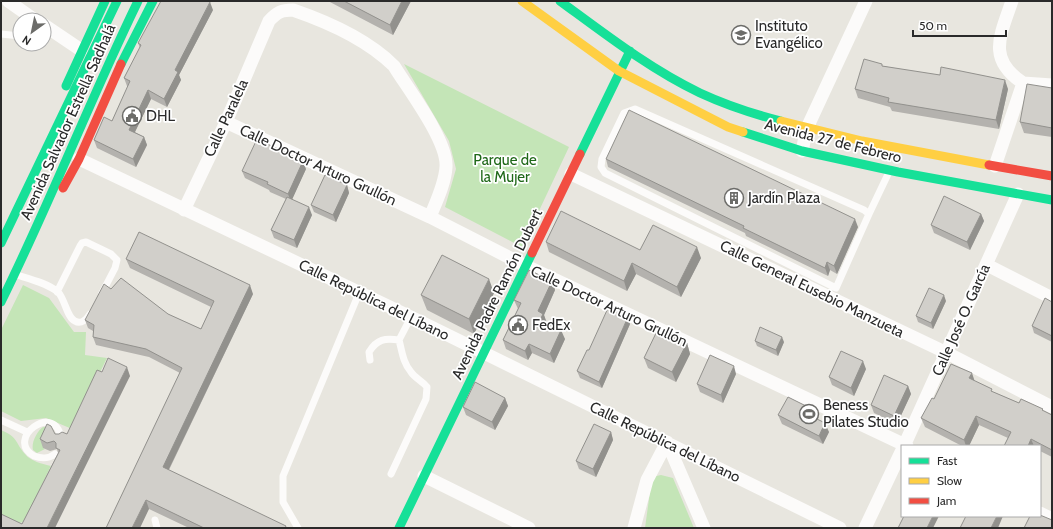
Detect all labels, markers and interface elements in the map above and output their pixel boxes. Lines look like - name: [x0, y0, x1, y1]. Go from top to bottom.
- north arrow: [12, 12, 52, 52]
- scale bar: [913, 12, 1006, 38]
- place label: Instituto Evangélico: [755, 17, 823, 52]
- text: 50 m: [919, 18, 947, 33]
- street label: Avenida Salvador Estrella Sadhalá: [17, 21, 120, 223]
- school or university icon: Instituto Evangélico: [730, 24, 752, 46]
- text: N: [19, 32, 34, 48]
- street label: Calle Paralela: [200, 76, 252, 160]
- public building icon: DHL: [121, 105, 143, 127]
- place label: DHL: [146, 107, 175, 125]
- street label: Avenida 27 de Febrero: [763, 115, 903, 167]
- street label: Calle Doctor Arturo Grullón: [237, 121, 399, 209]
- park label: Parque de la Mujer: [473, 151, 537, 186]
- building icon: Jardín Plaza: [723, 187, 745, 209]
- place label: Jardín Plaza: [747, 189, 821, 207]
- street label: Avenida Padre Ramón Dubert: [448, 206, 546, 382]
- street label: Calle General Eusebio Manzueta: [717, 237, 908, 342]
- street label: Calle República del Líbano: [296, 256, 452, 344]
- street label: Calle José O. García: [928, 261, 994, 379]
- street label: Calle Doctor Arturo Grullón: [528, 262, 690, 350]
- public building icon: FedEx: [507, 314, 529, 336]
- place label: FedEx: [532, 316, 570, 334]
- place label: Beness Pilates Studio: [823, 396, 909, 431]
- street label: Calle República del Líbano: [587, 398, 743, 486]
- sports icon: Beness Pilates Studio: [798, 403, 820, 425]
- legend: [901, 445, 1041, 517]
- text: Fast: [937, 453, 957, 468]
- text: Slow: [937, 473, 962, 488]
- text: Jam: [936, 493, 956, 508]

